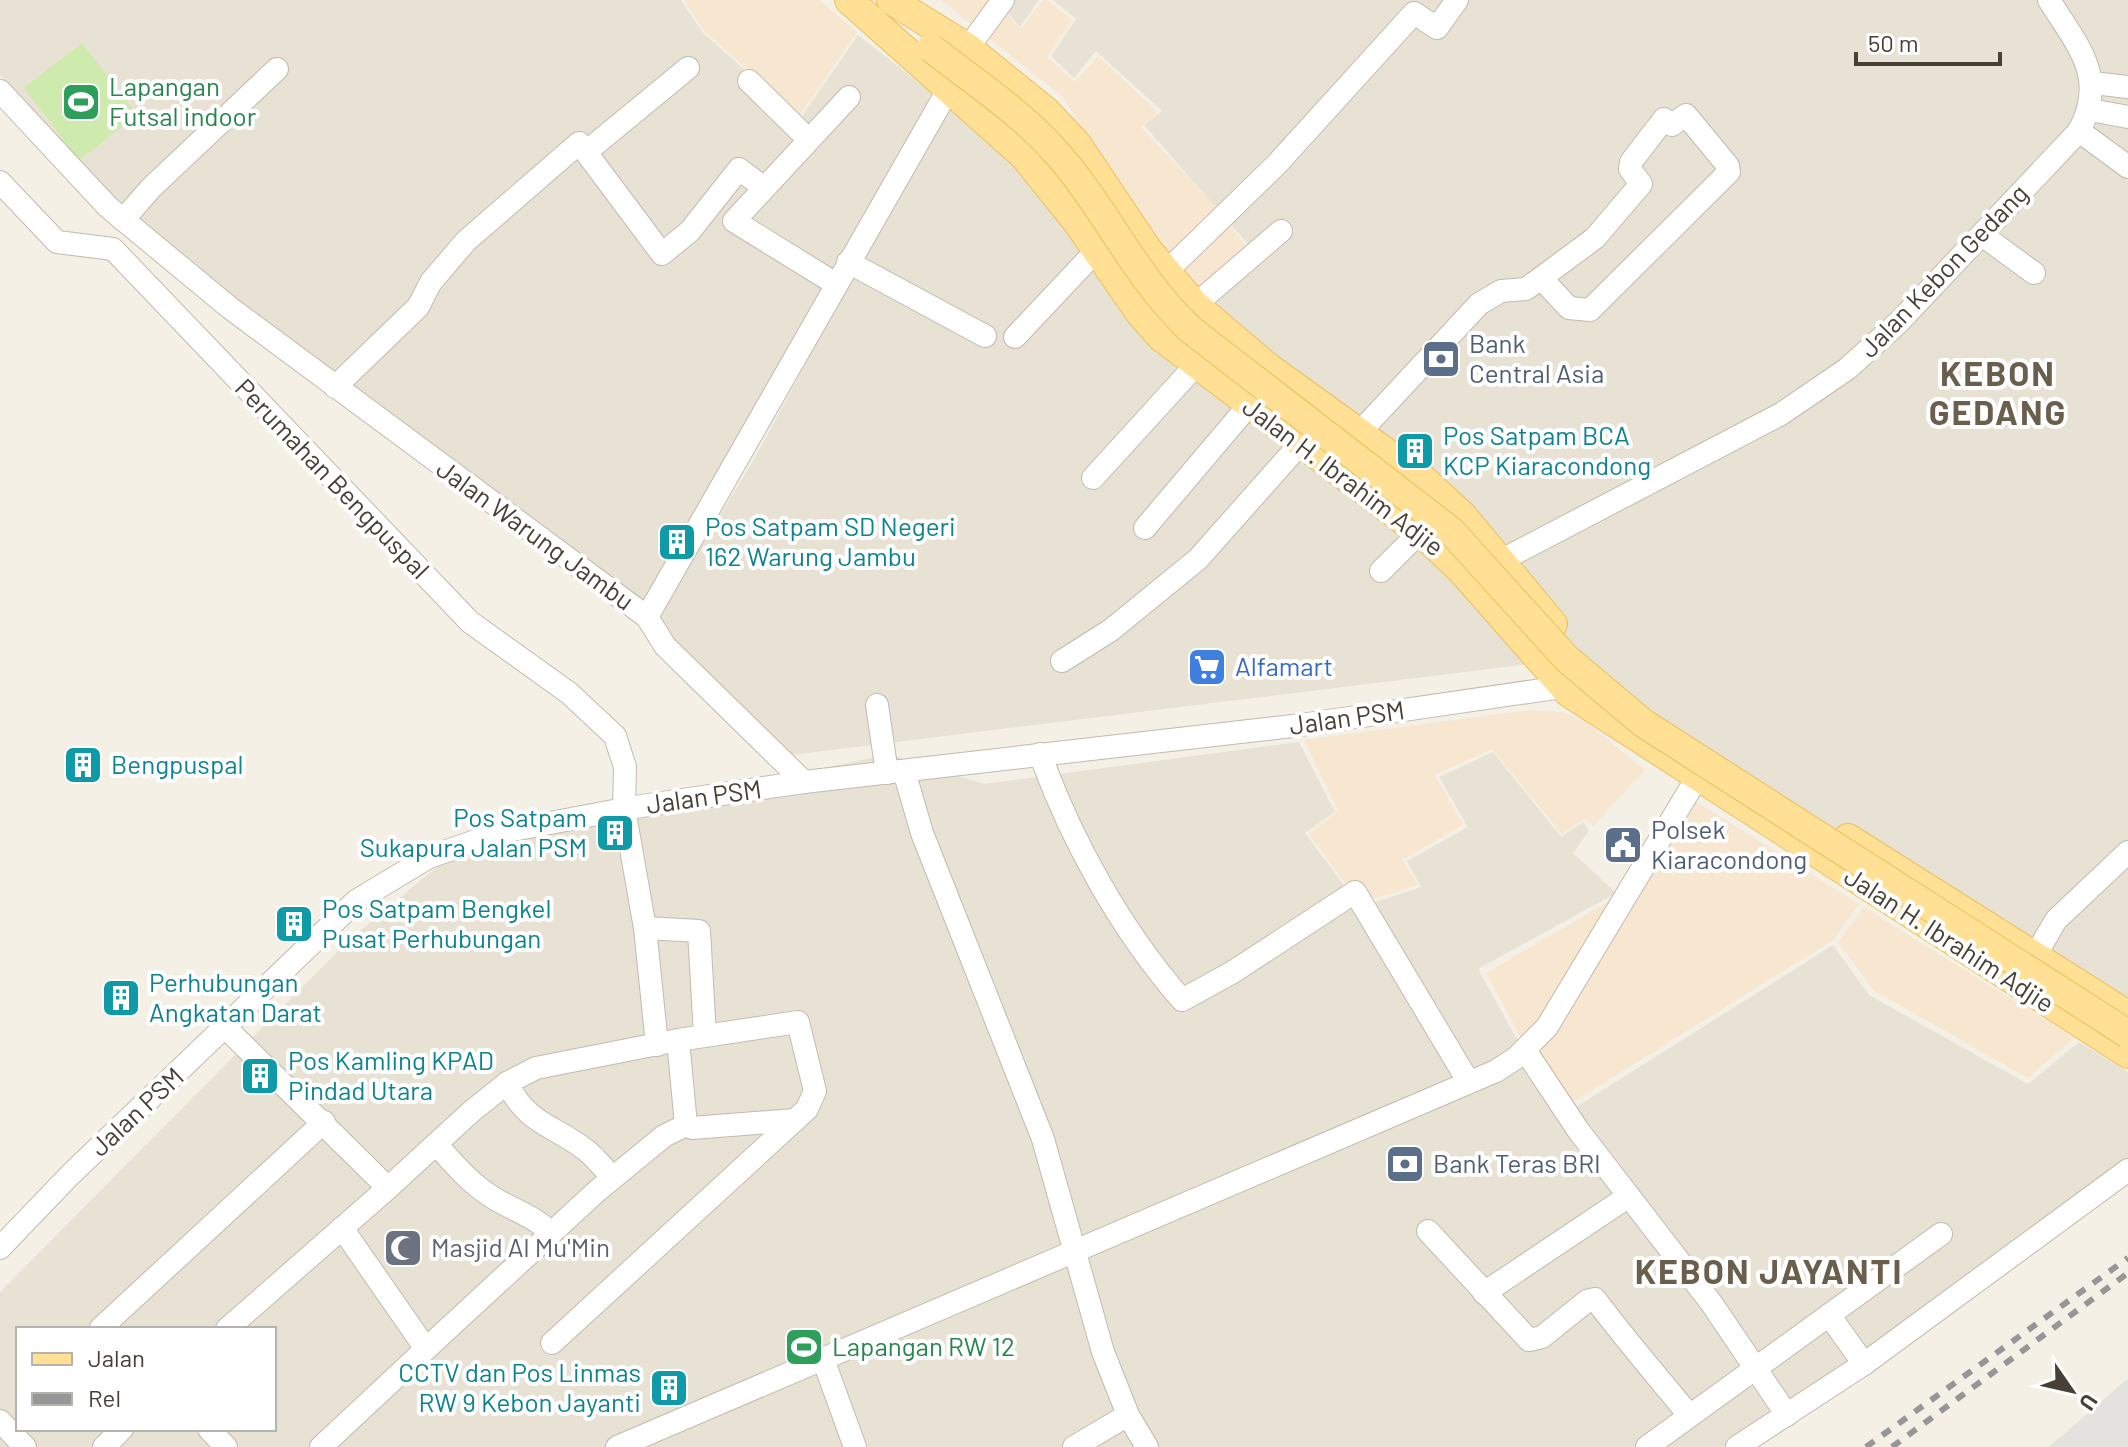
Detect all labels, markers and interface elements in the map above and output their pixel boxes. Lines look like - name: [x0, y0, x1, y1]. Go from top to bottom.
- scale bar: [1856, 16, 2000, 66]
- text: 50 m: [1868, 28, 1919, 57]
- place label: Lapangan Futsal indoor: [109, 70, 257, 131]
- sports icon: Lapangan Futsal indoor: [60, 81, 102, 123]
- street label: Jalan Kebon Gedang: [1852, 177, 2034, 363]
- place label: Bank Central Asia: [1469, 327, 1604, 388]
- bank icon: Bank Central Asia: [1420, 338, 1462, 380]
- district label: KEBON GEDANG: [1929, 352, 2067, 432]
- street label: Perumahan Bengpuspal: [230, 372, 437, 584]
- street label: Jalan H. Ibrahim Adjie: [1237, 390, 1451, 562]
- place label: Pos Satpam BCA KCP Kiaracondong: [1443, 419, 1651, 480]
- building icon: Pos Satpam BCA KCP Kiaracondong: [1394, 430, 1436, 472]
- street label: Jalan Warung Jambu: [431, 452, 640, 616]
- place label: Pos Satpam SD Negeri 162 Warung Jambu: [705, 510, 956, 571]
- building icon: Pos Satpam SD Negeri 162 Warung Jambu: [656, 521, 698, 563]
- supermarket icon: Alfamart: [1186, 646, 1228, 688]
- place label: Alfamart: [1235, 650, 1333, 681]
- street label: Jalan PSM: [1287, 693, 1406, 740]
- building icon: Bengpuspal: [62, 744, 104, 786]
- place label: Bengpuspal: [111, 748, 244, 779]
- street label: Jalan PSM: [644, 772, 763, 819]
- place label: Pos Satpam Sukapura Jalan PSM: [360, 801, 587, 862]
- building icon: Pos Satpam Sukapura Jalan PSM: [594, 812, 636, 854]
- place label: Polsek Kiaracondong: [1651, 813, 1807, 874]
- public building icon: Polsek Kiaracondong: [1602, 824, 1644, 866]
- street label: Jalan H. Ibrahim Adjie: [1839, 859, 2060, 1018]
- place label: Pos Satpam Bengkel Pusat Perhubungan: [322, 892, 551, 953]
- building icon: Pos Satpam Bengkel Pusat Perhubungan: [273, 903, 315, 945]
- place label: Perhubungan Angkatan Darat: [149, 966, 322, 1027]
- building icon: Perhubungan Angkatan Darat: [100, 977, 142, 1019]
- place label: Pos Kamling KPAD Pindad Utara: [288, 1044, 494, 1105]
- building icon: Pos Kamling KPAD Pindad Utara: [239, 1055, 281, 1097]
- street label: Jalan PSM: [83, 1060, 189, 1162]
- bank icon: Bank Teras BRI: [1384, 1143, 1426, 1185]
- place label: Bank Teras BRI: [1433, 1147, 1601, 1178]
- mosque icon: Masjid Al Mu'Min: [382, 1227, 424, 1269]
- place label: Masjid Al Mu'Min: [431, 1231, 610, 1262]
- district label: KEBON JAYANTI: [1635, 1250, 1903, 1291]
- sports icon: Lapangan RW 12: [783, 1326, 825, 1368]
- legend: [16, 1327, 276, 1431]
- place label: Lapangan RW 12: [832, 1330, 1015, 1361]
- text: Jalan: [88, 1343, 145, 1372]
- north arrow: [2032, 1351, 2112, 1431]
- place label: CCTV dan Pos Linmas RW 9 Kebon Jayanti: [398, 1356, 641, 1417]
- building icon: CCTV dan Pos Linmas RW 9 Kebon Jayanti: [648, 1367, 690, 1409]
- text: Rel: [88, 1383, 121, 1412]
- text: U: [2075, 1390, 2104, 1416]

